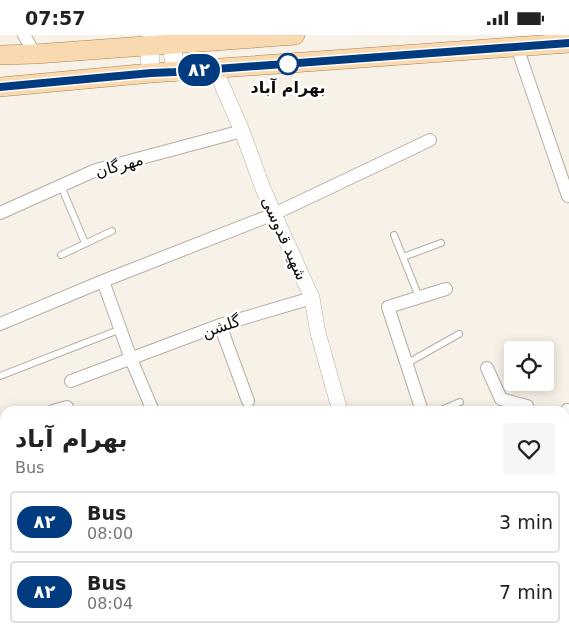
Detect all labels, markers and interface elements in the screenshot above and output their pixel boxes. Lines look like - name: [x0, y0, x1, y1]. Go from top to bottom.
- text: 07:57: [25, 7, 85, 29]
- marker: بهرام آباد: [277, 53, 299, 75]
- line badge: ۸۲: [176, 54, 222, 86]
- text: ۸۲: [188, 59, 210, 80]
- place label: بهرام آباد: [250, 77, 326, 97]
- street label: مهرگان: [93, 150, 146, 182]
- street label: شهید قدوسی: [257, 193, 311, 283]
- street label: گلشن: [199, 311, 244, 343]
- map controls: [504, 341, 554, 391]
- button: locate: [504, 341, 554, 391]
- button: heart: [503, 423, 555, 475]
- text: بهرام آباد: [15, 425, 128, 453]
- text: Bus: [15, 458, 44, 477]
- text: Bus: [87, 502, 126, 524]
- text: ۸۲: [34, 511, 55, 532]
- text: 3 min: [499, 511, 553, 533]
- text: 08:00: [87, 524, 133, 543]
- text: Bus: [87, 572, 126, 594]
- text: ۸۲: [34, 581, 55, 602]
- text: 7 min: [499, 581, 553, 603]
- text: 08:04: [87, 594, 133, 613]

